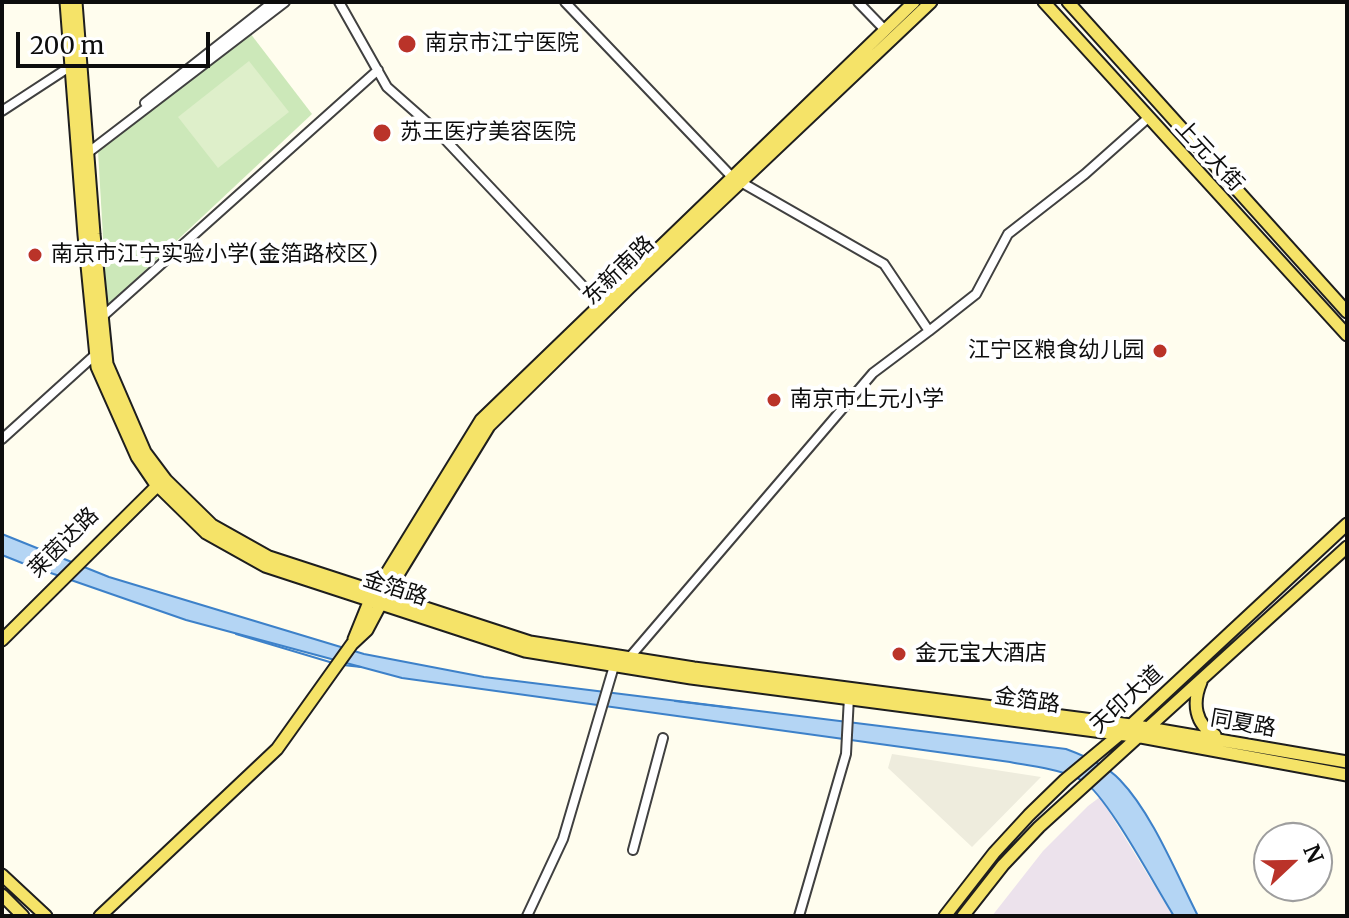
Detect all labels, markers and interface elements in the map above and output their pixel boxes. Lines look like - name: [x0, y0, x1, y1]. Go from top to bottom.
- scale bar: [20, 16, 214, 66]
- text: 200 m: [30, 30, 104, 61]
- place label: 南京市江宁医院: [425, 31, 579, 57]
- marker: 南京市江宁医院: [396, 33, 418, 55]
- street label: 上元大街: [1169, 115, 1249, 197]
- place label: 苏王医疗美容医院: [400, 120, 576, 146]
- marker: 苏王医疗美容医院: [371, 122, 393, 144]
- street label: 东新南路: [578, 231, 660, 311]
- place label: 南京市江宁实验小学(金箔路校区): [51, 242, 378, 268]
- marker: 南京市江宁实验小学(金箔路校区): [26, 246, 44, 264]
- place label: 江宁区粮食幼儿园: [968, 338, 1144, 364]
- marker: 江宁区粮食幼儿园: [1151, 342, 1169, 360]
- place label: 南京市上元小学: [790, 387, 944, 413]
- marker: 南京市上元小学: [765, 391, 783, 409]
- street label: 莱茵达路: [24, 503, 104, 583]
- street label: 金箔路: [360, 566, 430, 612]
- place label: 金元宝大酒店: [915, 641, 1047, 667]
- marker: 金元宝大酒店: [890, 645, 908, 663]
- street label: 天印大道: [1085, 661, 1169, 739]
- street label: 金箔路: [992, 683, 1062, 719]
- street label: 同夏路: [1208, 705, 1278, 743]
- north arrow: [1253, 822, 1333, 902]
- text: N: [1297, 840, 1330, 867]

